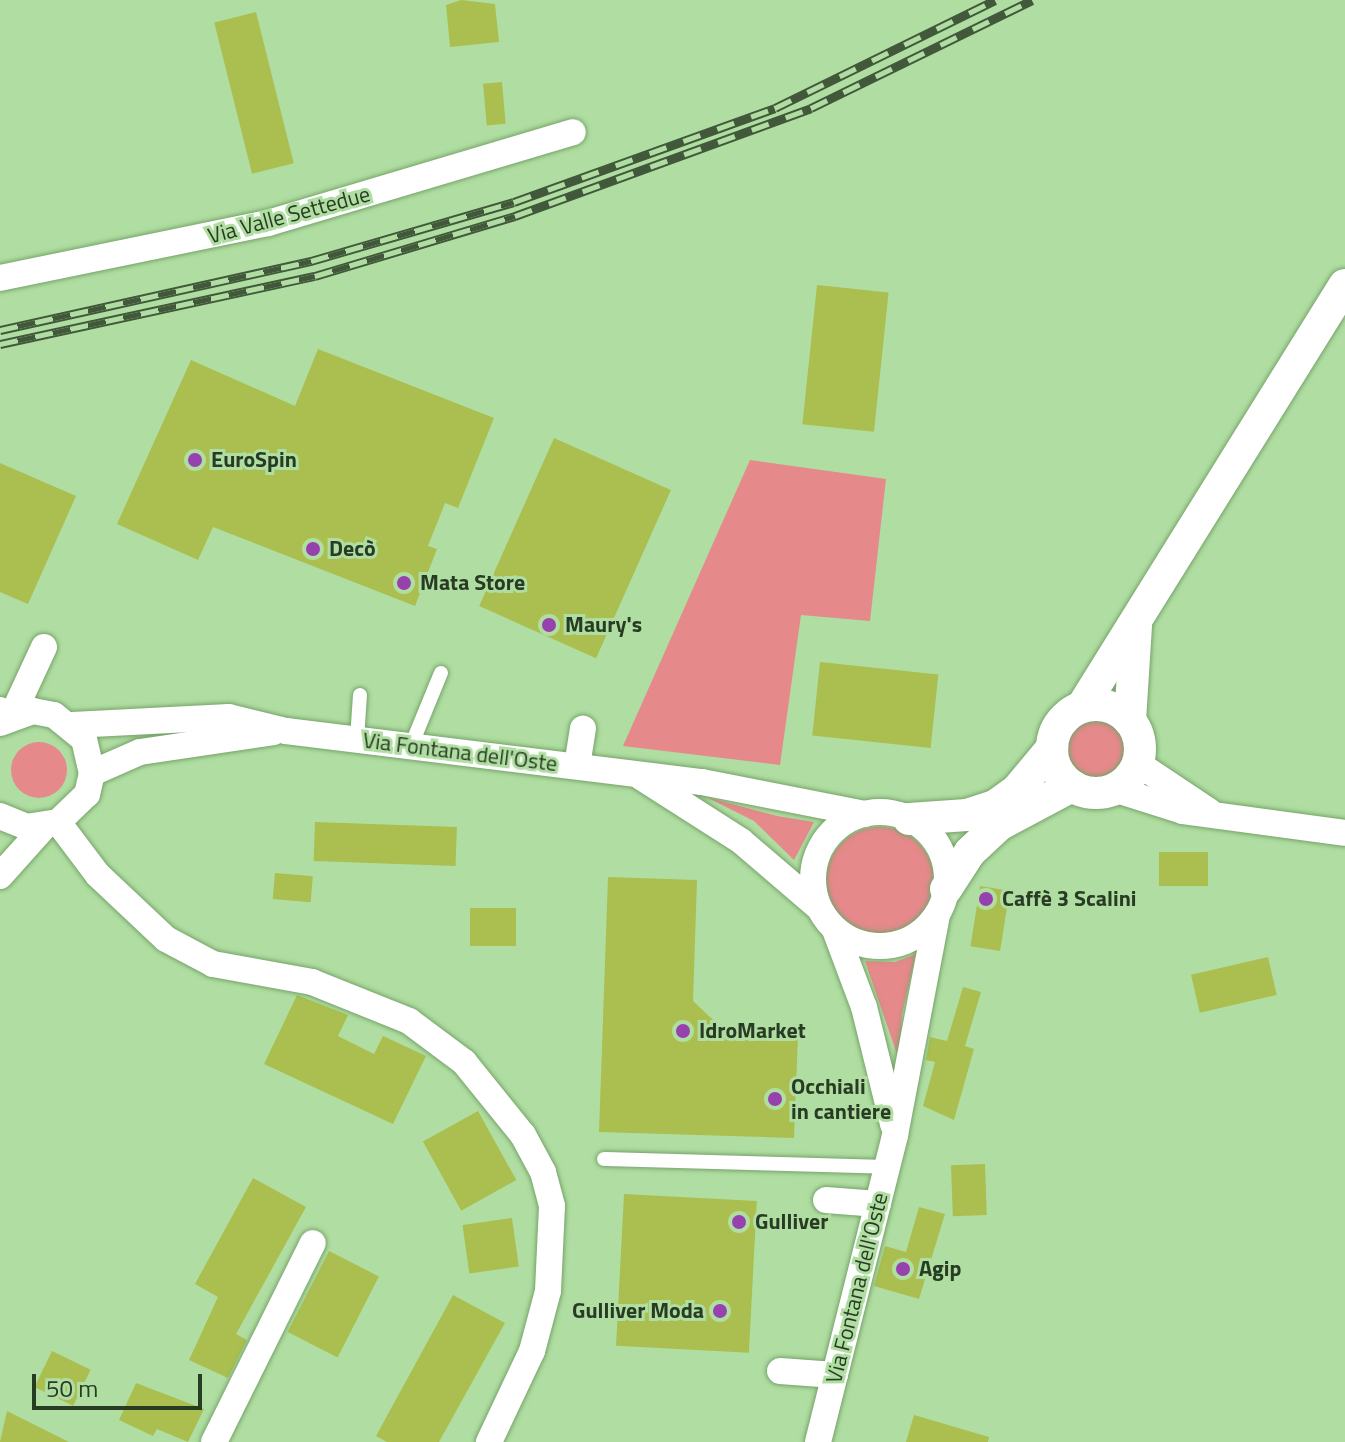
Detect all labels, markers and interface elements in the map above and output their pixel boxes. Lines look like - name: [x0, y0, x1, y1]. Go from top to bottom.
- street label: Via Valle Settedue: [205, 181, 373, 249]
- place label: EuroSpin: [211, 447, 297, 473]
- marker: EuroSpin: [186, 451, 204, 469]
- place label: Decò: [329, 536, 376, 562]
- marker: Decò: [304, 540, 322, 558]
- place label: Mata Store: [420, 570, 525, 596]
- marker: Mata Store: [395, 574, 413, 592]
- place label: Maury's: [565, 612, 642, 638]
- marker: Maury's: [540, 616, 558, 634]
- street label: Via Fontana dell'Oste: [361, 727, 559, 777]
- place label: Caffè 3 Scalini: [1002, 886, 1137, 912]
- marker: Caffè 3 Scalini: [977, 890, 995, 908]
- place label: IdroMarket: [699, 1018, 806, 1044]
- marker: IdroMarket: [674, 1022, 692, 1040]
- place label: Occhiali in cantiere: [791, 1073, 891, 1124]
- marker: Occhiali in cantiere: [766, 1090, 784, 1108]
- street label: Via Fontana dell'Oste: [821, 1190, 893, 1386]
- place label: Gulliver: [755, 1209, 828, 1235]
- marker: Gulliver: [730, 1213, 748, 1231]
- place label: Agip: [919, 1256, 961, 1282]
- marker: Agip: [894, 1260, 912, 1278]
- place label: Gulliver Moda: [572, 1298, 704, 1324]
- marker: Gulliver Moda: [711, 1302, 729, 1320]
- scale bar: [36, 1358, 206, 1408]
- text: 50 m: [46, 1370, 98, 1406]

